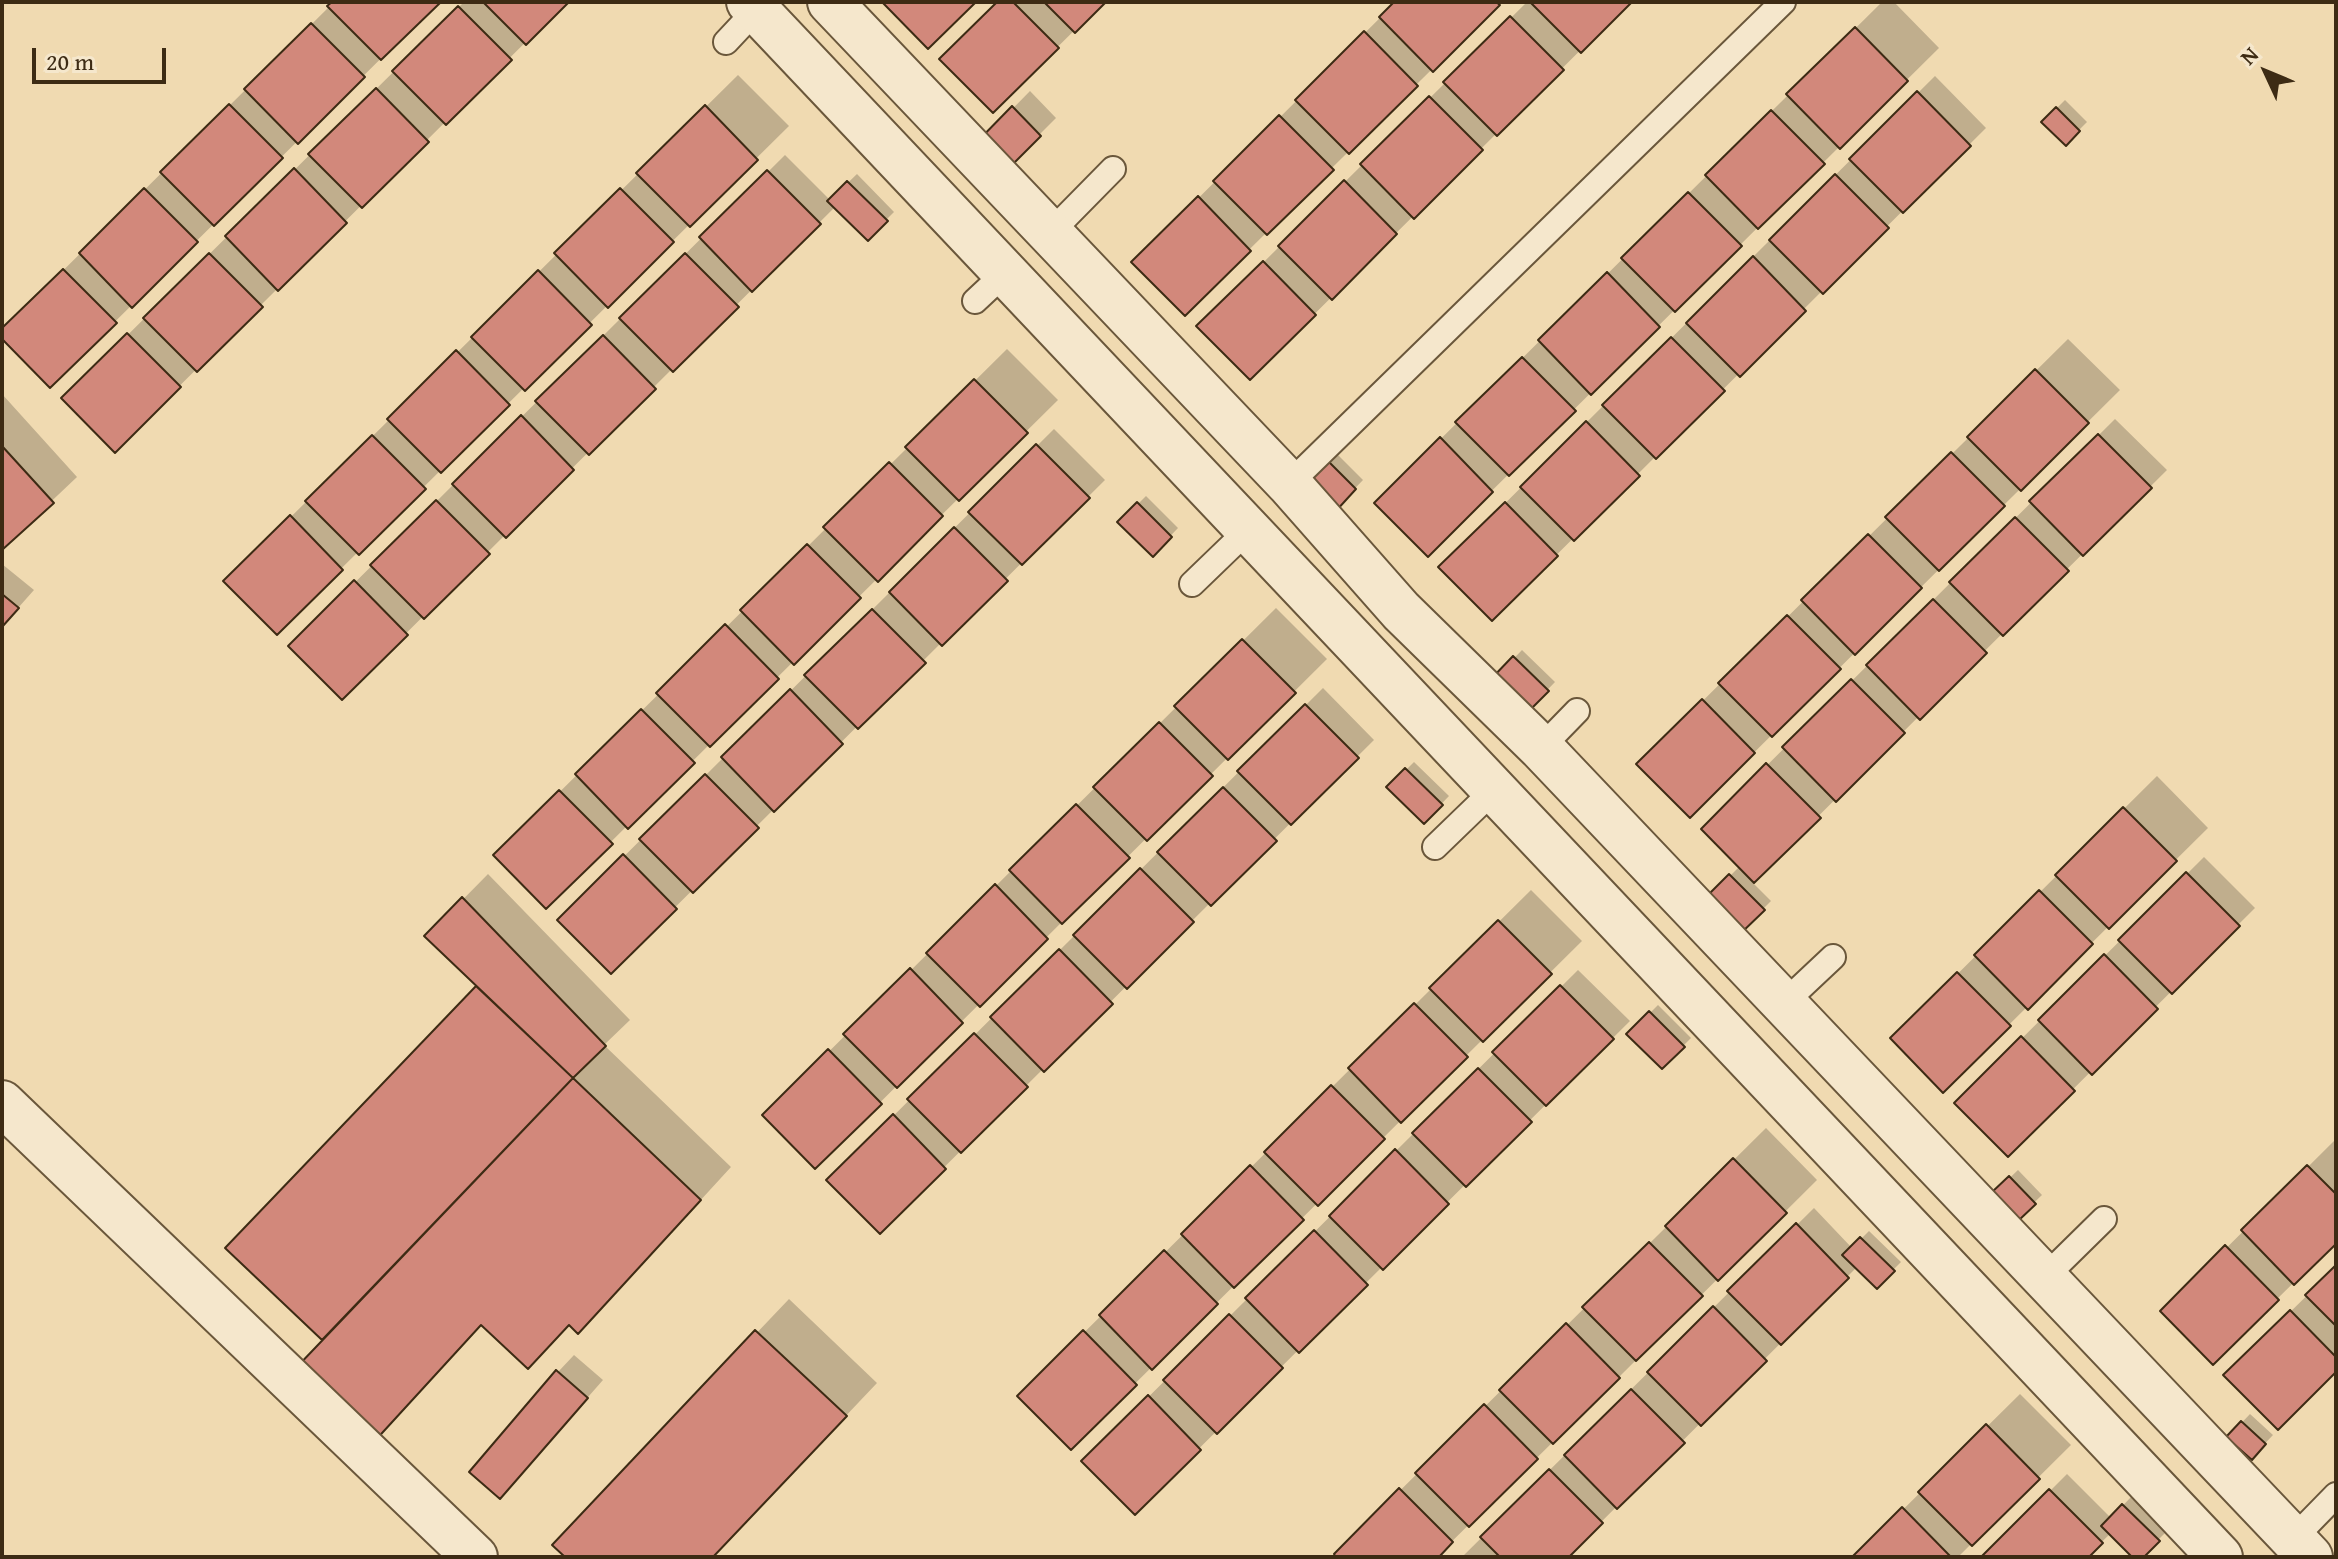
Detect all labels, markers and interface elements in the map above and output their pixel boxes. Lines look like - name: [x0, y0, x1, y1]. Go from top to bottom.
- scale bar: [36, 32, 170, 82]
- north arrow: [2226, 32, 2306, 112]
- text: N: [2232, 39, 2265, 72]
- text: 20 m: [46, 44, 94, 79]

